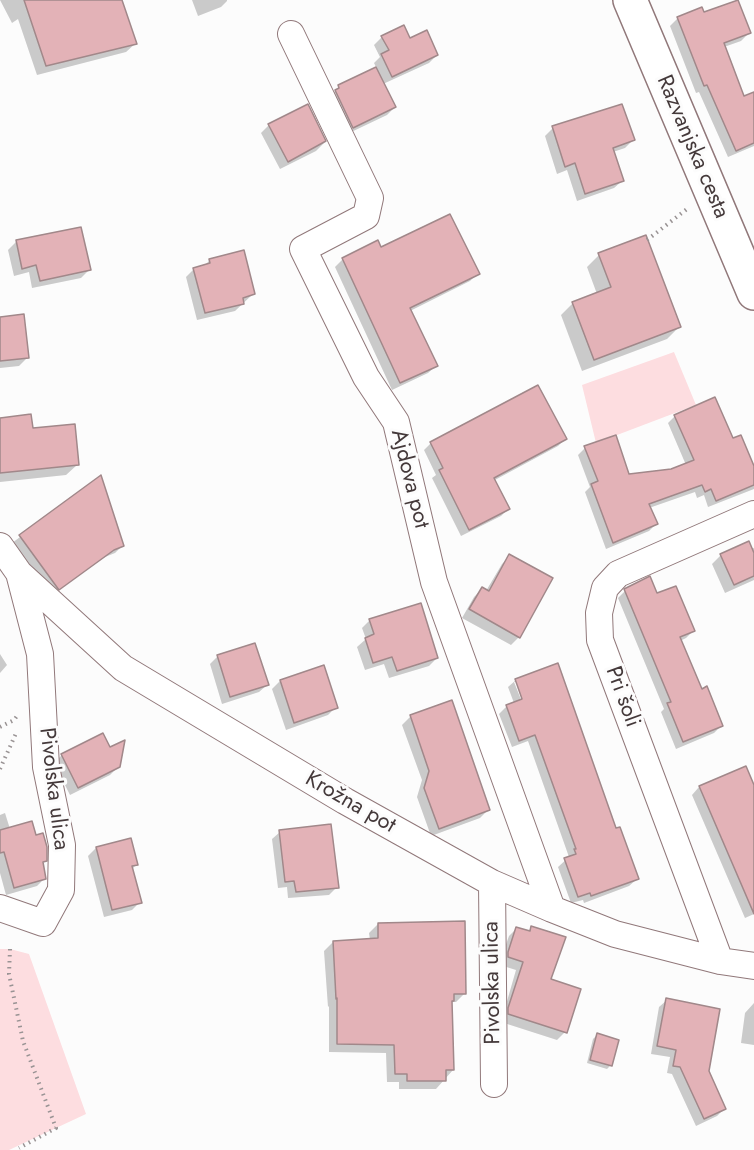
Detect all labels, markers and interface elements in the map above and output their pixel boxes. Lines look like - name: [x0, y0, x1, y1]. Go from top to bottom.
- street label: Razvanjska cesta: [650, 71, 734, 223]
- street label: Ajdova pot: [384, 427, 434, 531]
- street label: Pri šoli: [599, 663, 645, 731]
- street label: Pivolska ulica: [32, 726, 74, 852]
- street label: Krožna pot: [300, 766, 400, 840]
- street label: Pivolska ulica: [479, 921, 507, 1045]

